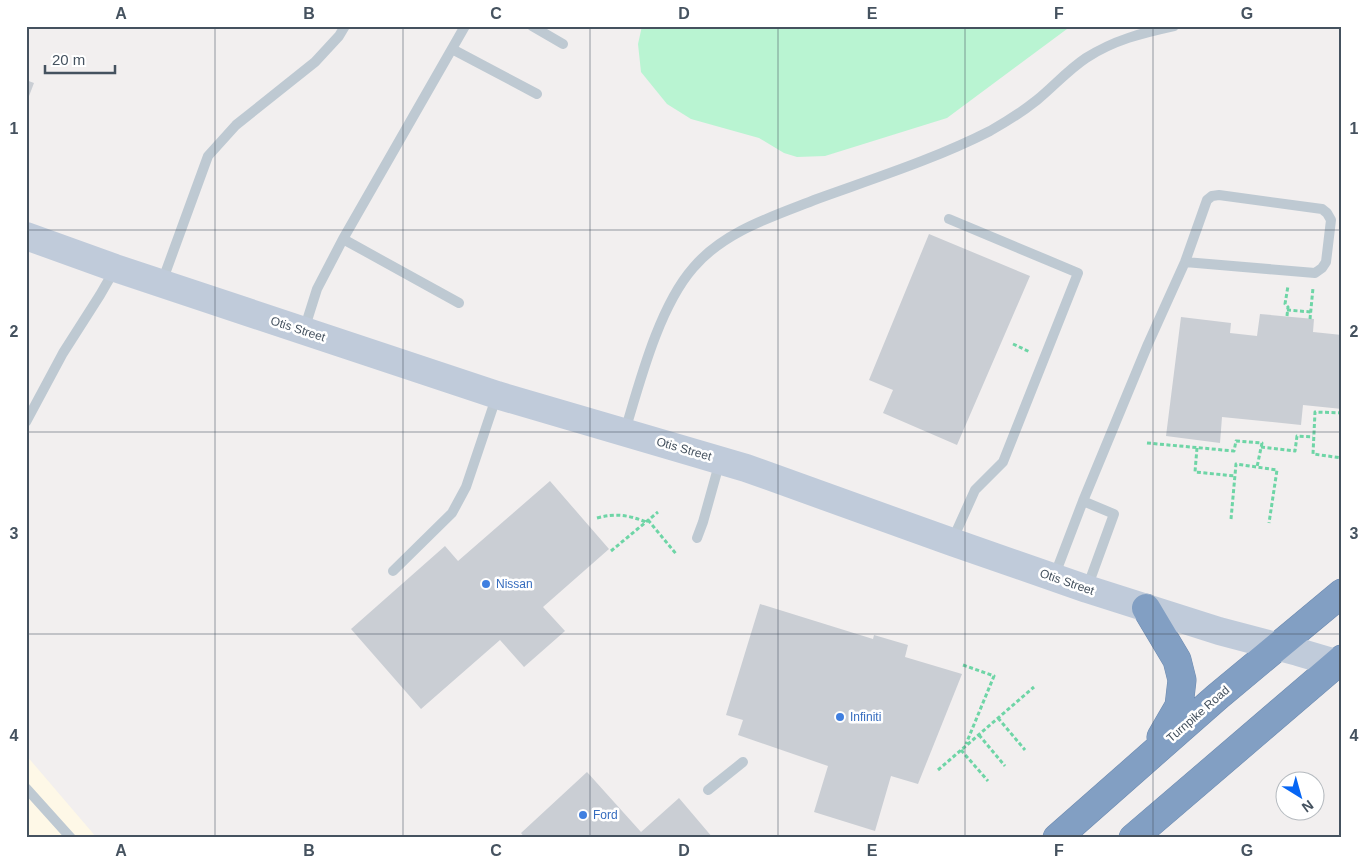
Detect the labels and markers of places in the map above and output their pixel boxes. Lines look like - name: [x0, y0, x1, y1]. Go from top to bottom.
- place label: Nissan: [496, 577, 533, 591]
- marker: Nissan: [480, 578, 492, 590]
- place label: Infiniti: [850, 710, 881, 724]
- marker: Infiniti: [834, 711, 846, 723]
- place label: Ford: [593, 808, 618, 822]
- marker: Ford: [577, 809, 589, 821]

